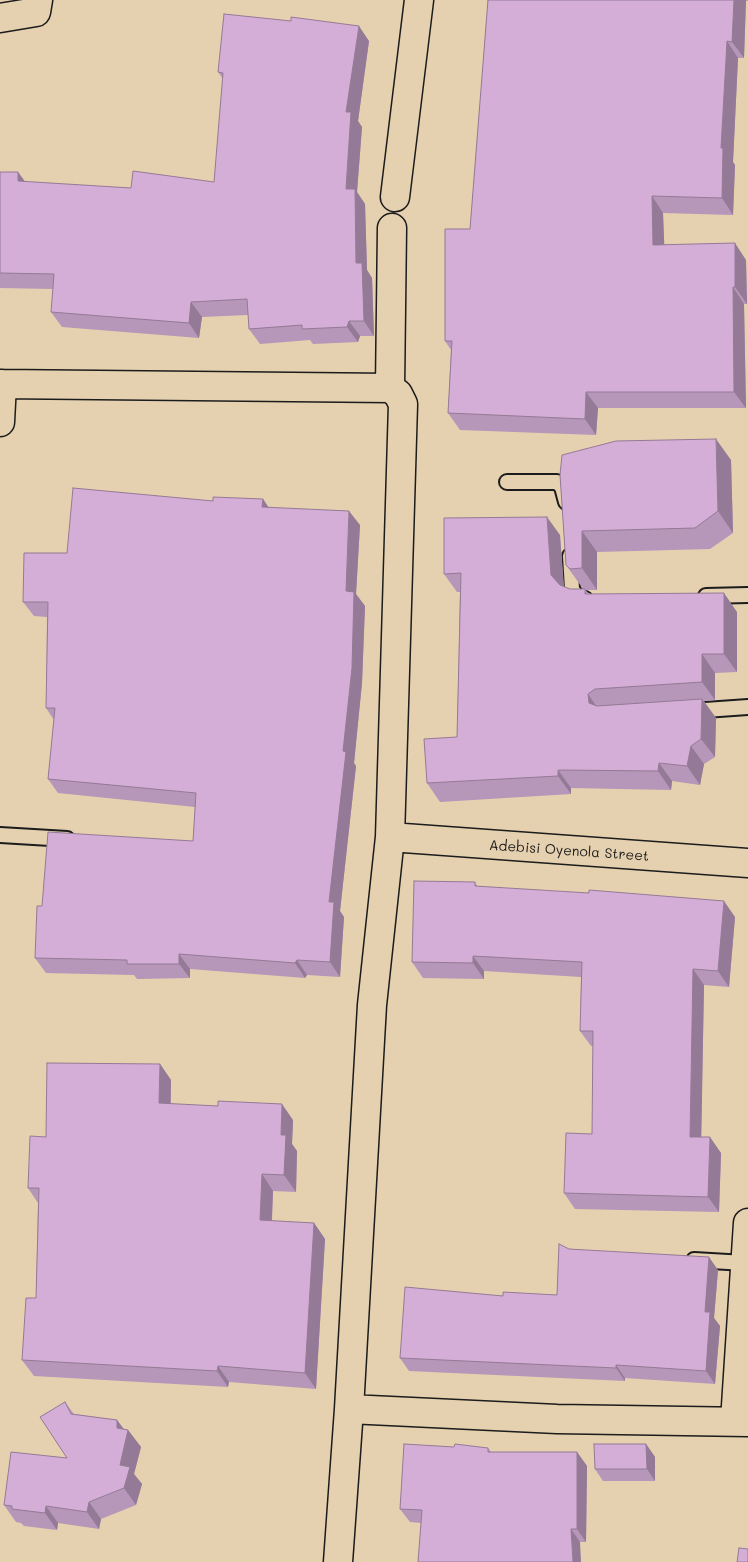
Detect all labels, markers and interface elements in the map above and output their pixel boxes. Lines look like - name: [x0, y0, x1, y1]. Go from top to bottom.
- street label: Adebisi Oyenola Street: [488, 837, 650, 865]

